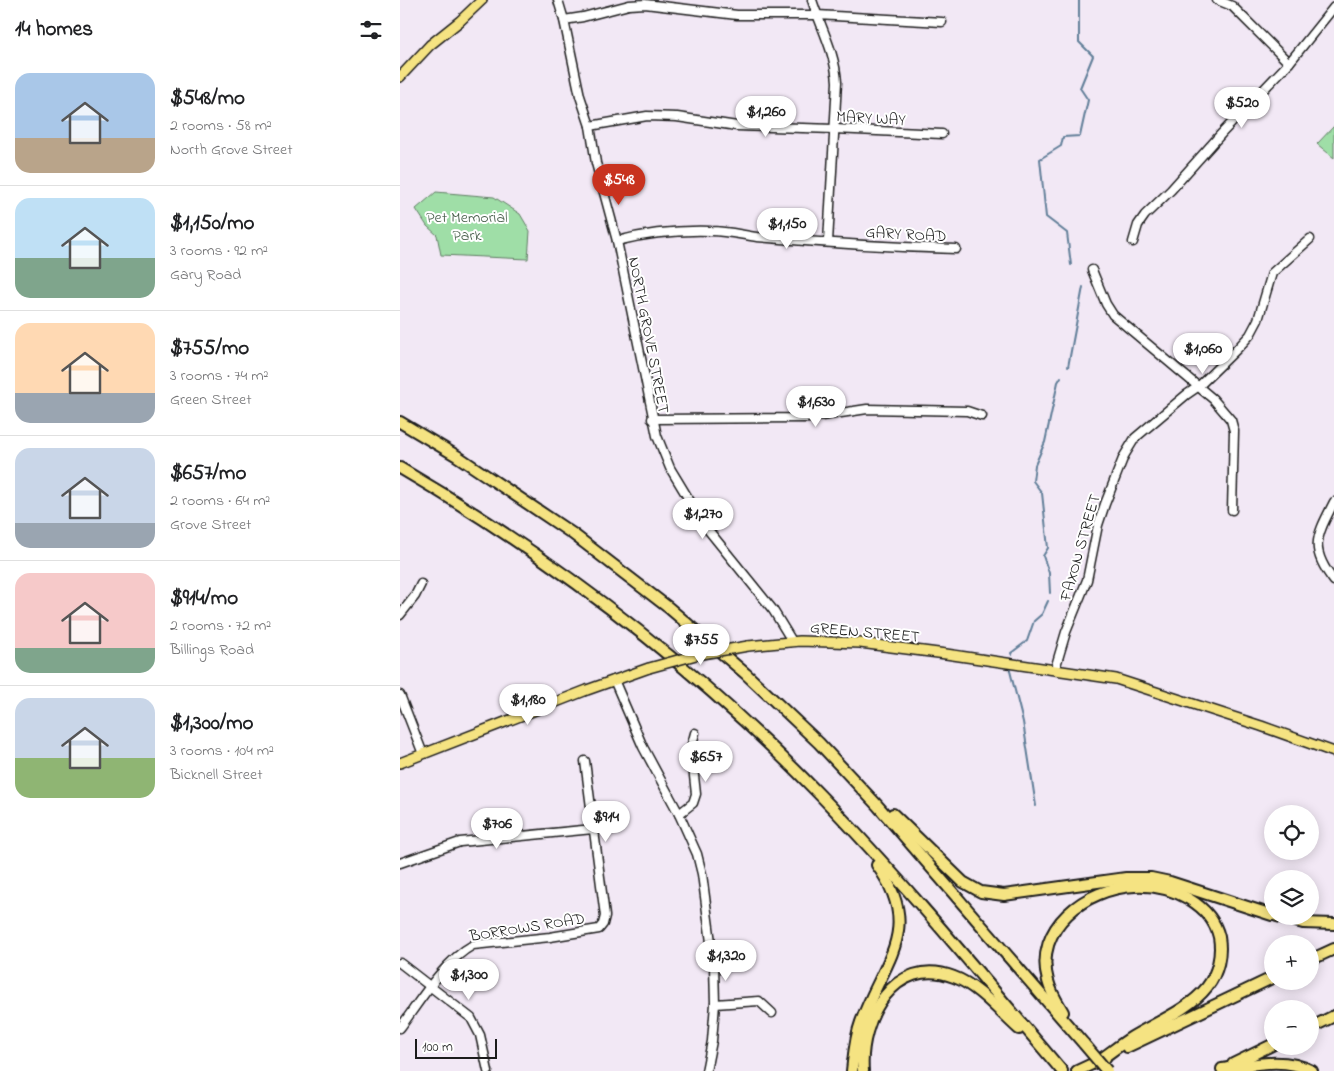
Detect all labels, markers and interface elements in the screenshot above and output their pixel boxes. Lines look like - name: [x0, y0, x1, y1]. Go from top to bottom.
- text: 14 homes: [15, 15, 93, 45]
- icon: filters: [357, 16, 385, 44]
- text: $548/mo: [170, 84, 245, 114]
- pin: $520: [1212, 86, 1272, 129]
- text: $520: [1225, 91, 1259, 115]
- icon: home: [55, 93, 115, 153]
- pin: $1,260: [725, 96, 807, 138]
- text: $1,260: [746, 100, 786, 124]
- street label: MARY WAY: [836, 105, 907, 133]
- text: 2 rooms · 58 m²: [170, 114, 272, 138]
- text: North Grove Street: [170, 138, 293, 162]
- pin: $548: [589, 164, 649, 206]
- text: $548: [603, 168, 635, 192]
- park label: Pet Memorial Park: [426, 206, 508, 248]
- pin: $1,150: [746, 208, 828, 250]
- text: $1,150/mo: [170, 209, 254, 239]
- text: $1,150: [768, 212, 806, 236]
- icon: home: [55, 218, 115, 278]
- street label: GARY ROAD: [865, 221, 947, 249]
- text: 3 rooms · 92 m²: [170, 239, 268, 263]
- street label: NORTH GROVE STREET: [621, 255, 675, 416]
- text: Gary Road: [170, 263, 241, 287]
- pin: $1,060: [1162, 332, 1244, 375]
- text: $755/mo: [170, 334, 249, 364]
- text: $1,060: [1184, 337, 1222, 361]
- icon: home: [55, 343, 115, 403]
- text: 3 rooms · 74 m²: [170, 364, 269, 388]
- pin: $1,630: [775, 386, 857, 428]
- text: Green Street: [170, 388, 252, 412]
- text: $1,630: [797, 390, 835, 414]
- text: $657/mo: [170, 459, 246, 489]
- icon: home: [55, 468, 115, 528]
- text: 2 rooms · 64 m²: [170, 489, 270, 513]
- street label: FAXON STREET: [1054, 491, 1108, 605]
- pin: $1,270: [662, 498, 744, 540]
- text: $1,270: [684, 502, 722, 526]
- text: Grove Street: [170, 513, 251, 537]
- text: $914/mo: [170, 584, 238, 614]
- icon: home: [55, 593, 115, 653]
- text: 2 rooms · 72 m²: [170, 614, 271, 638]
- street label: GREEN STREET: [809, 616, 921, 650]
- pin: $755: [671, 624, 731, 666]
- text: $755: [684, 628, 718, 652]
- text: Billings Road: [170, 638, 254, 662]
- pin: $1,180: [487, 684, 569, 726]
- text: $1,180: [510, 688, 546, 712]
- text: $1,300/mo: [170, 709, 254, 739]
- icon: home: [55, 718, 115, 778]
- text: 3 rooms · 104 m²: [170, 739, 274, 763]
- pin: $657: [676, 740, 736, 783]
- text: $657: [690, 745, 722, 769]
- text: Bicknell Street: [170, 763, 263, 787]
- pin: $914: [576, 800, 636, 843]
- text: $914: [593, 805, 619, 829]
- map controls: [1264, 805, 1319, 1055]
- button: locate: [1264, 805, 1319, 860]
- pin: $706: [467, 808, 527, 850]
- text: $706: [482, 812, 512, 836]
- button: layers: [1264, 870, 1319, 925]
- street label: BORROWS ROAD: [467, 907, 587, 949]
- button: +: [1264, 935, 1319, 990]
- pin: $1,320: [685, 940, 767, 982]
- text: $1,320: [707, 944, 746, 968]
- pin: $1,300: [428, 958, 510, 1001]
- text: $1,300: [450, 963, 488, 987]
- button: −: [1264, 1000, 1319, 1055]
- scale bar: [415, 1036, 498, 1059]
- text: 100 m: [422, 1037, 453, 1058]

